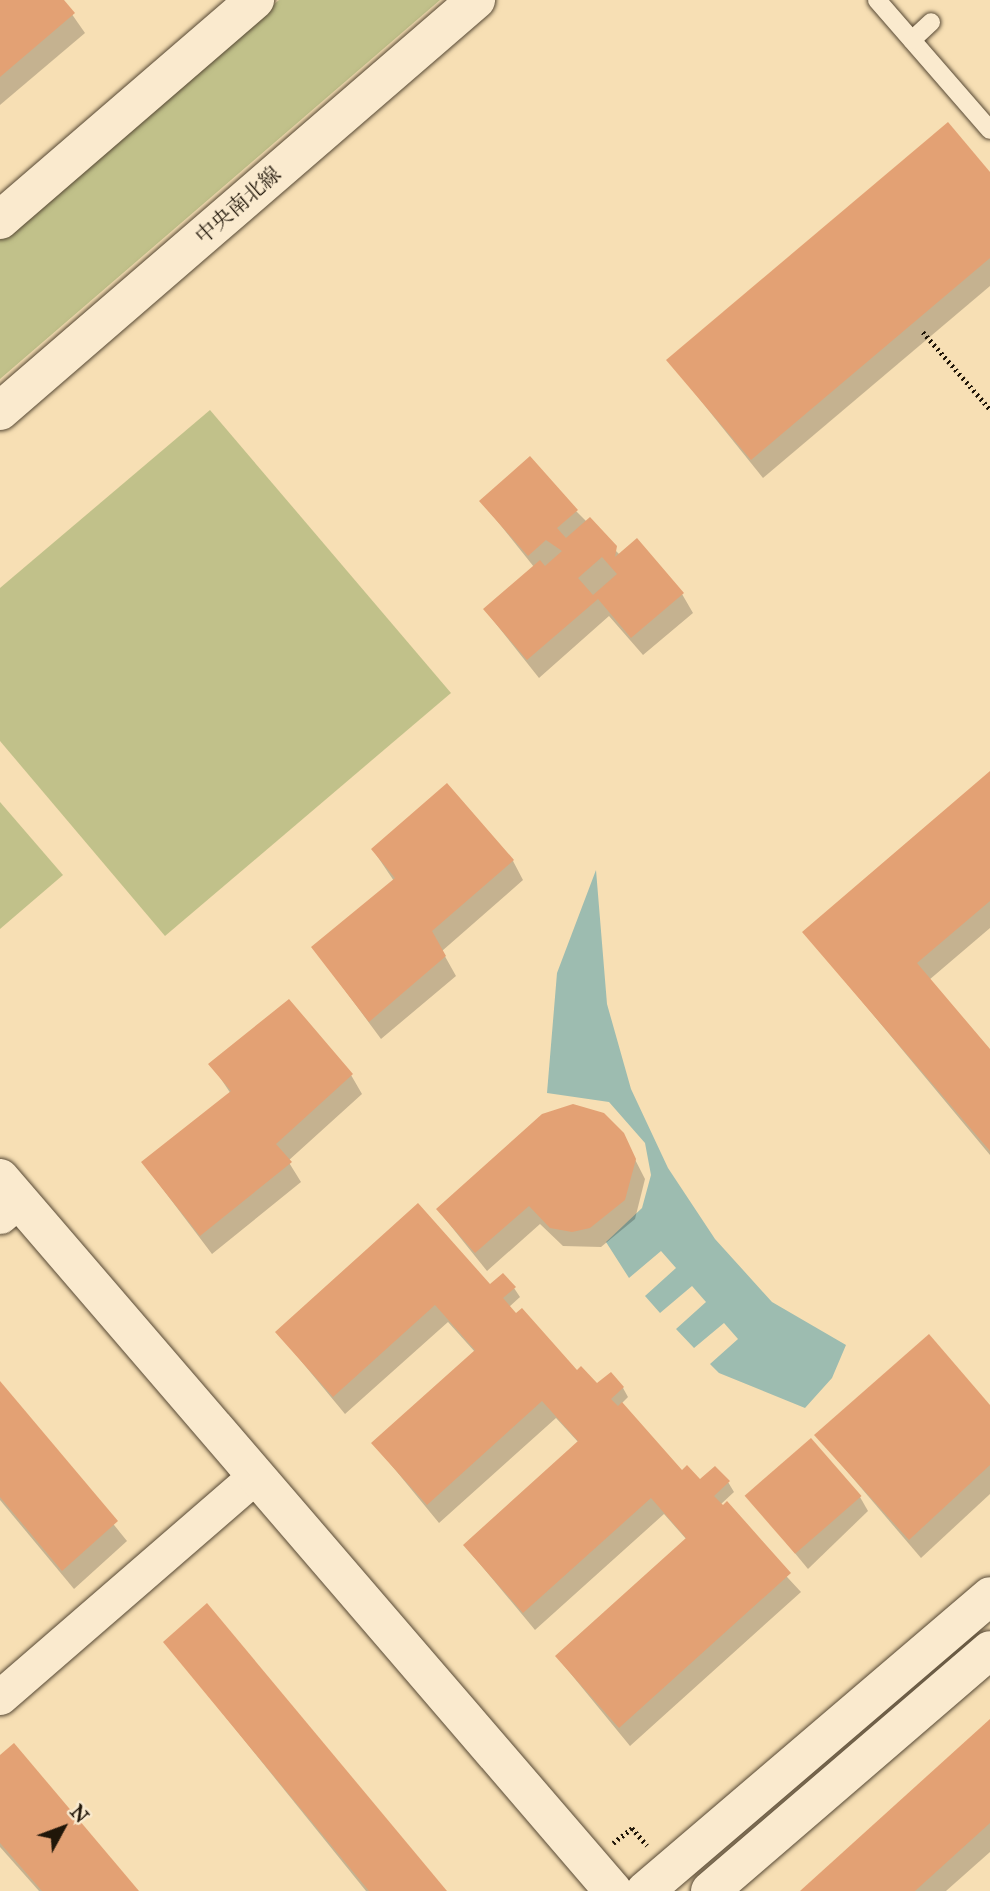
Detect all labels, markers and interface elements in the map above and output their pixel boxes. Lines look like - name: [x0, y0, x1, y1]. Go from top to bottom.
- street label: 中央南北線: [190, 161, 286, 249]
- north arrow: [28, 1793, 98, 1863]
- text: N: [65, 1800, 93, 1828]

